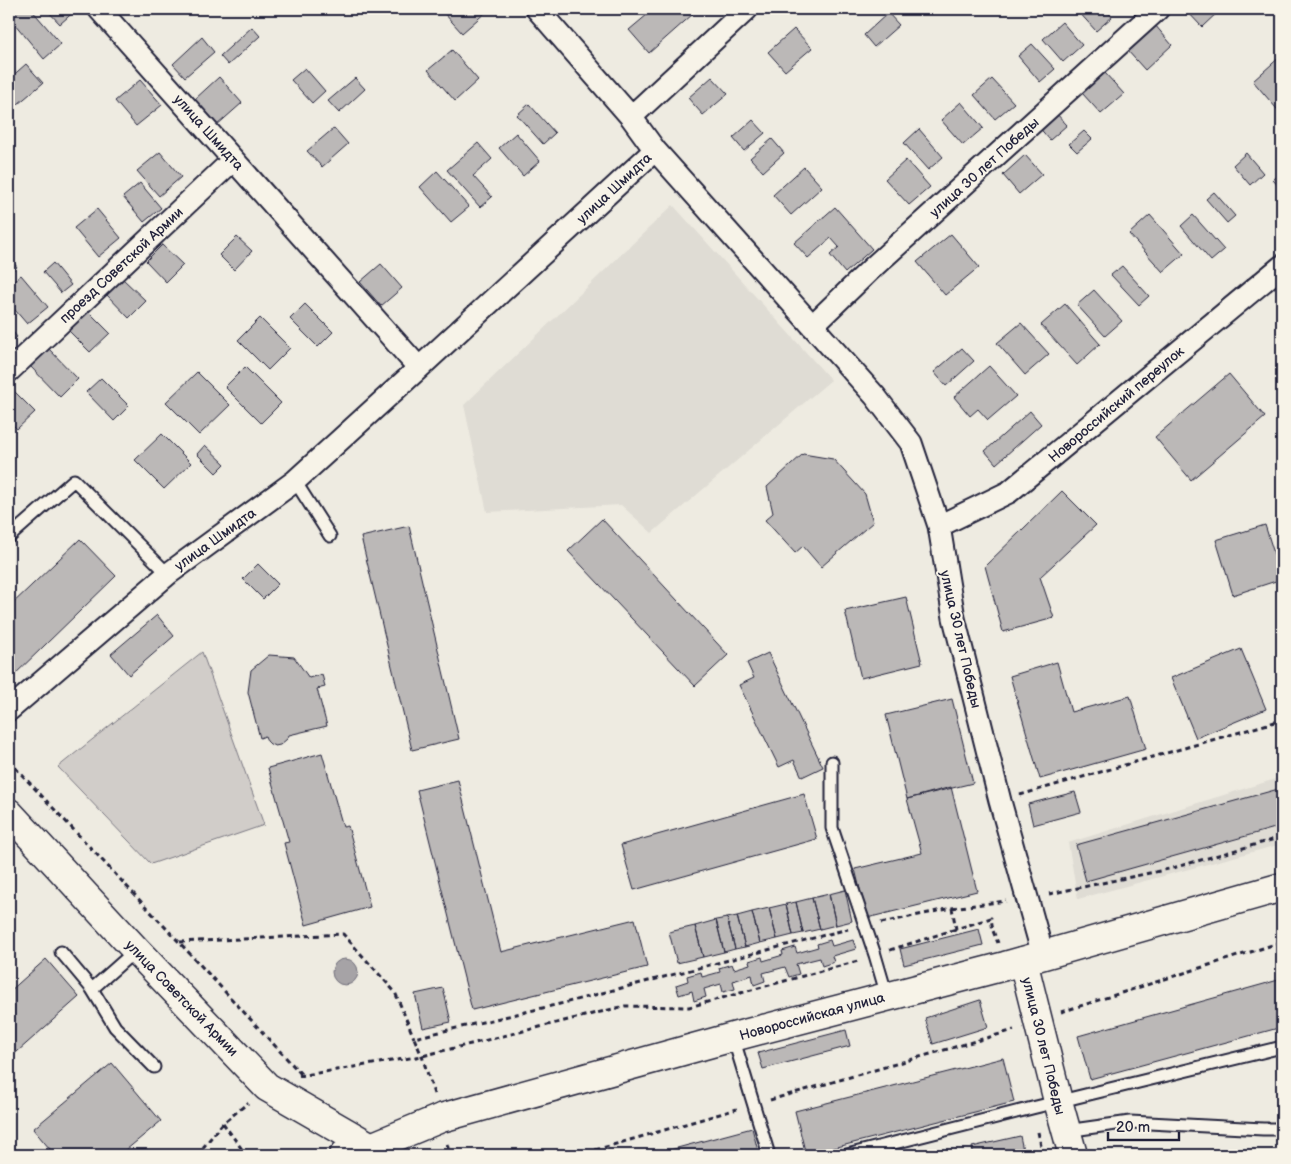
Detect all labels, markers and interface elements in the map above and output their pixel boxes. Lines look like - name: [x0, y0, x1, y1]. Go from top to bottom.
- street label: улица Шмидта: [170, 91, 248, 174]
- street label: улица 30 лет Победы: [926, 114, 1042, 221]
- street label: улица Шмидта: [573, 149, 656, 227]
- street label: проезд Советской Армии: [56, 204, 187, 327]
- street label: Новороссийский переулок: [1045, 342, 1188, 466]
- street label: улица Шмидта: [171, 504, 260, 575]
- street label: улица 30 лет Победы: [936, 568, 985, 710]
- street label: улица Советской Армии: [122, 937, 242, 1060]
- street label: улица 30 лет Победы: [1018, 976, 1069, 1117]
- street label: Новороссийская улица: [738, 989, 887, 1044]
- scale bar: [1108, 1109, 1180, 1141]
- text: 20 m: [1116, 1118, 1150, 1137]

